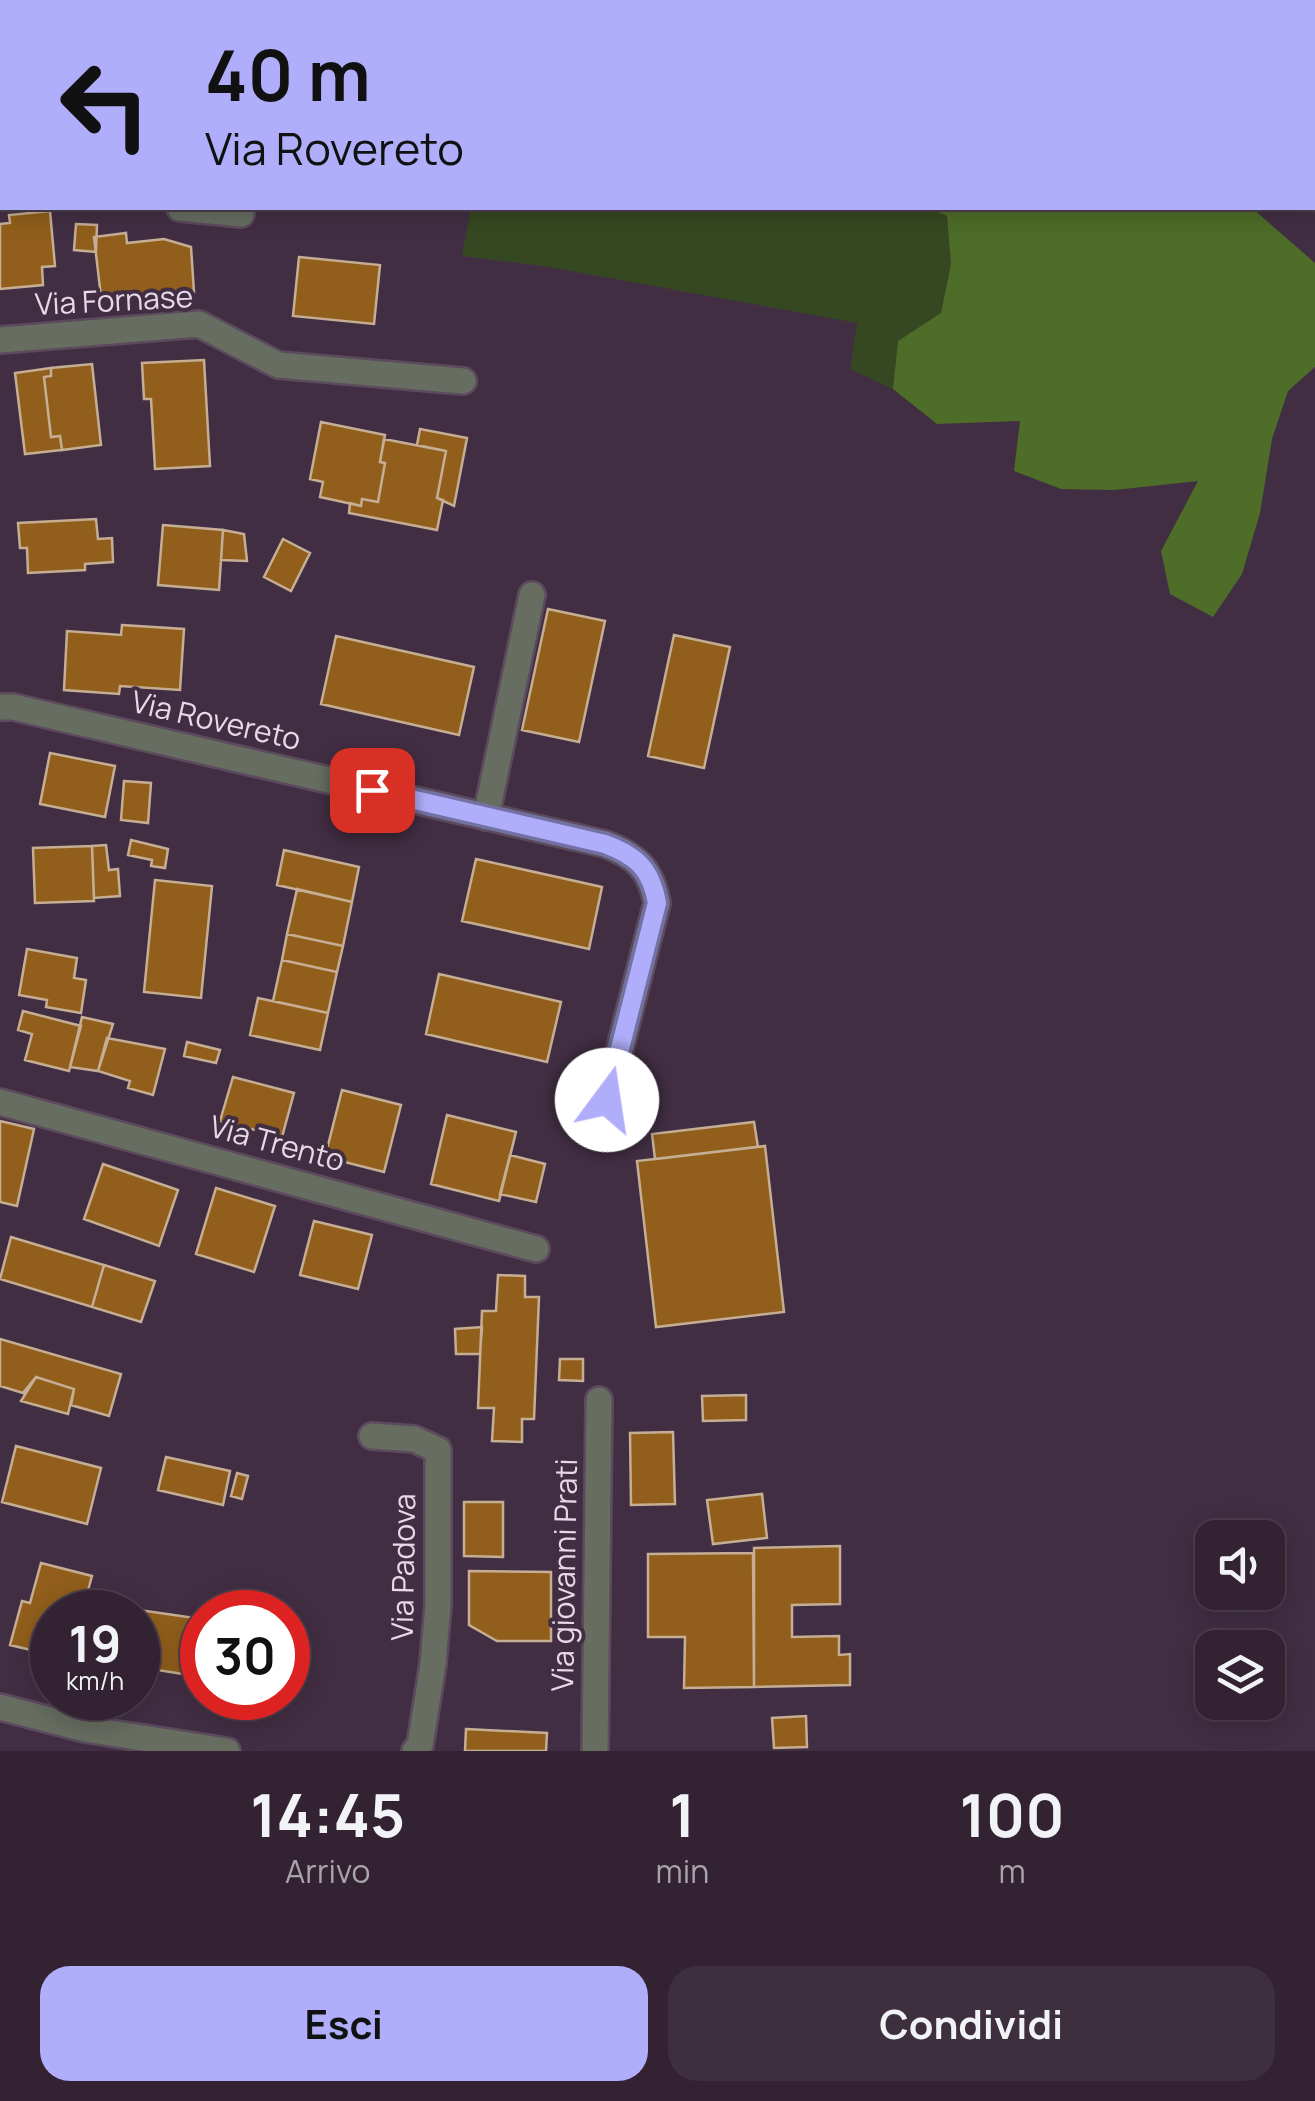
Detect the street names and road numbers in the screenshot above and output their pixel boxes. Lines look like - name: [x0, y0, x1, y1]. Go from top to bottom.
- street label: Via Fornase: [34, 275, 194, 324]
- street label: Via Rovereto: [128, 680, 305, 759]
- street label: Via Trento: [205, 1105, 349, 1180]
- street label: Via giovanni Prati: [541, 1458, 586, 1692]
- street label: Via Padova: [381, 1493, 424, 1641]

